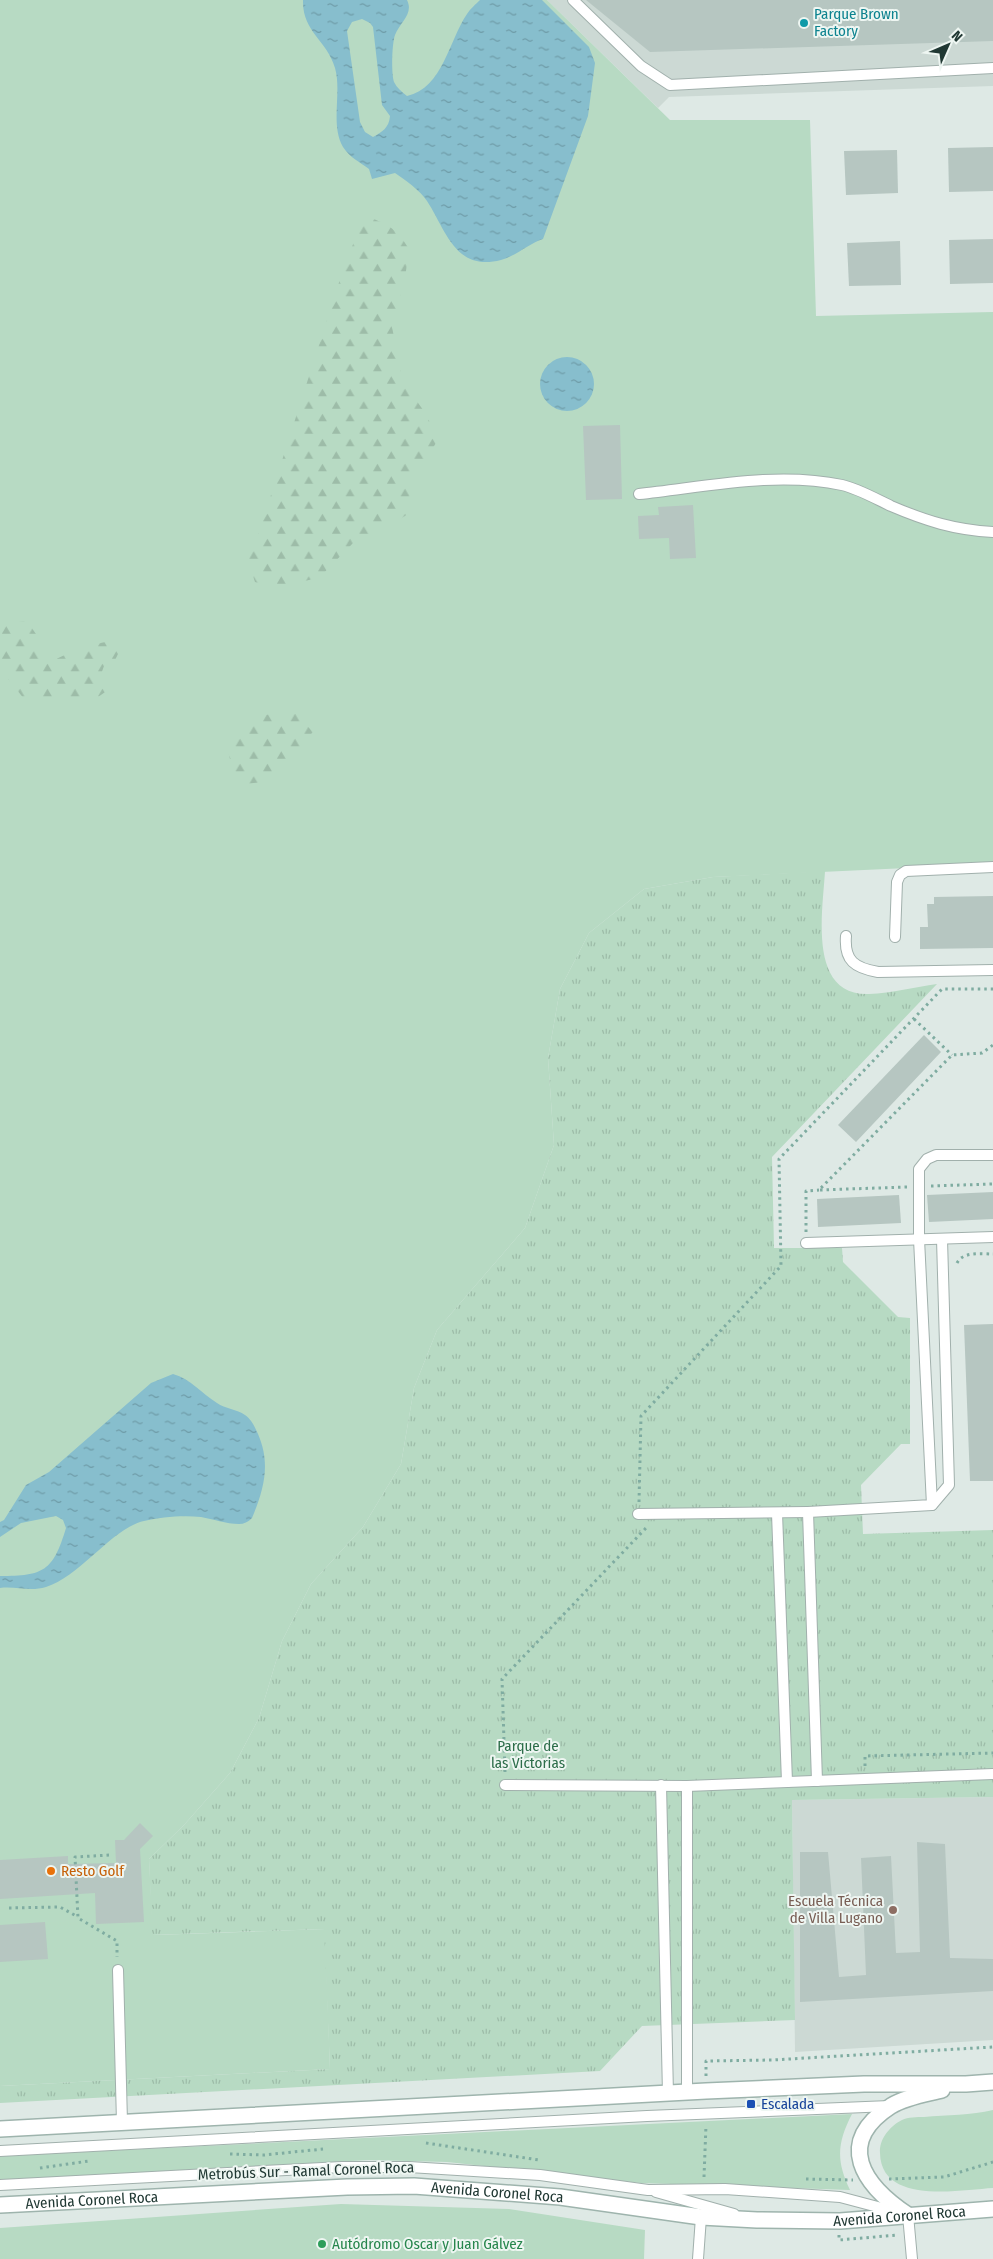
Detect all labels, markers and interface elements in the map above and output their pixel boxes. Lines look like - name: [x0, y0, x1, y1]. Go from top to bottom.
- place label: Parque Brown Factory: [814, 5, 899, 40]
- marker: Parque Brown Factory: [798, 17, 810, 29]
- north arrow: [923, 20, 973, 70]
- text: N: [948, 27, 966, 45]
- park label: Parque de las Victorias: [491, 1737, 565, 1772]
- place label: Resto Golf: [61, 1862, 125, 1880]
- marker: Resto Golf: [45, 1865, 57, 1877]
- place label: Escuela Técnica de Villa Lugano: [788, 1892, 883, 1927]
- marker: Escuela Técnica de Villa Lugano: [887, 1904, 899, 1916]
- place label: Escalada: [761, 2095, 814, 2113]
- marker: Escalada: [745, 2098, 757, 2110]
- street label: Metrobús Sur - Ramal Coronel Roca: [198, 2158, 414, 2184]
- street label: Avenida Coronel Roca: [430, 2178, 564, 2206]
- street label: Avenida Coronel Roca: [25, 2188, 159, 2213]
- street label: Avenida Coronel Roca: [833, 2202, 966, 2230]
- place label: Autódromo Oscar y Juan Gálvez: [332, 2235, 523, 2253]
- marker: Autódromo Oscar y Juan Gálvez: [316, 2238, 328, 2250]

